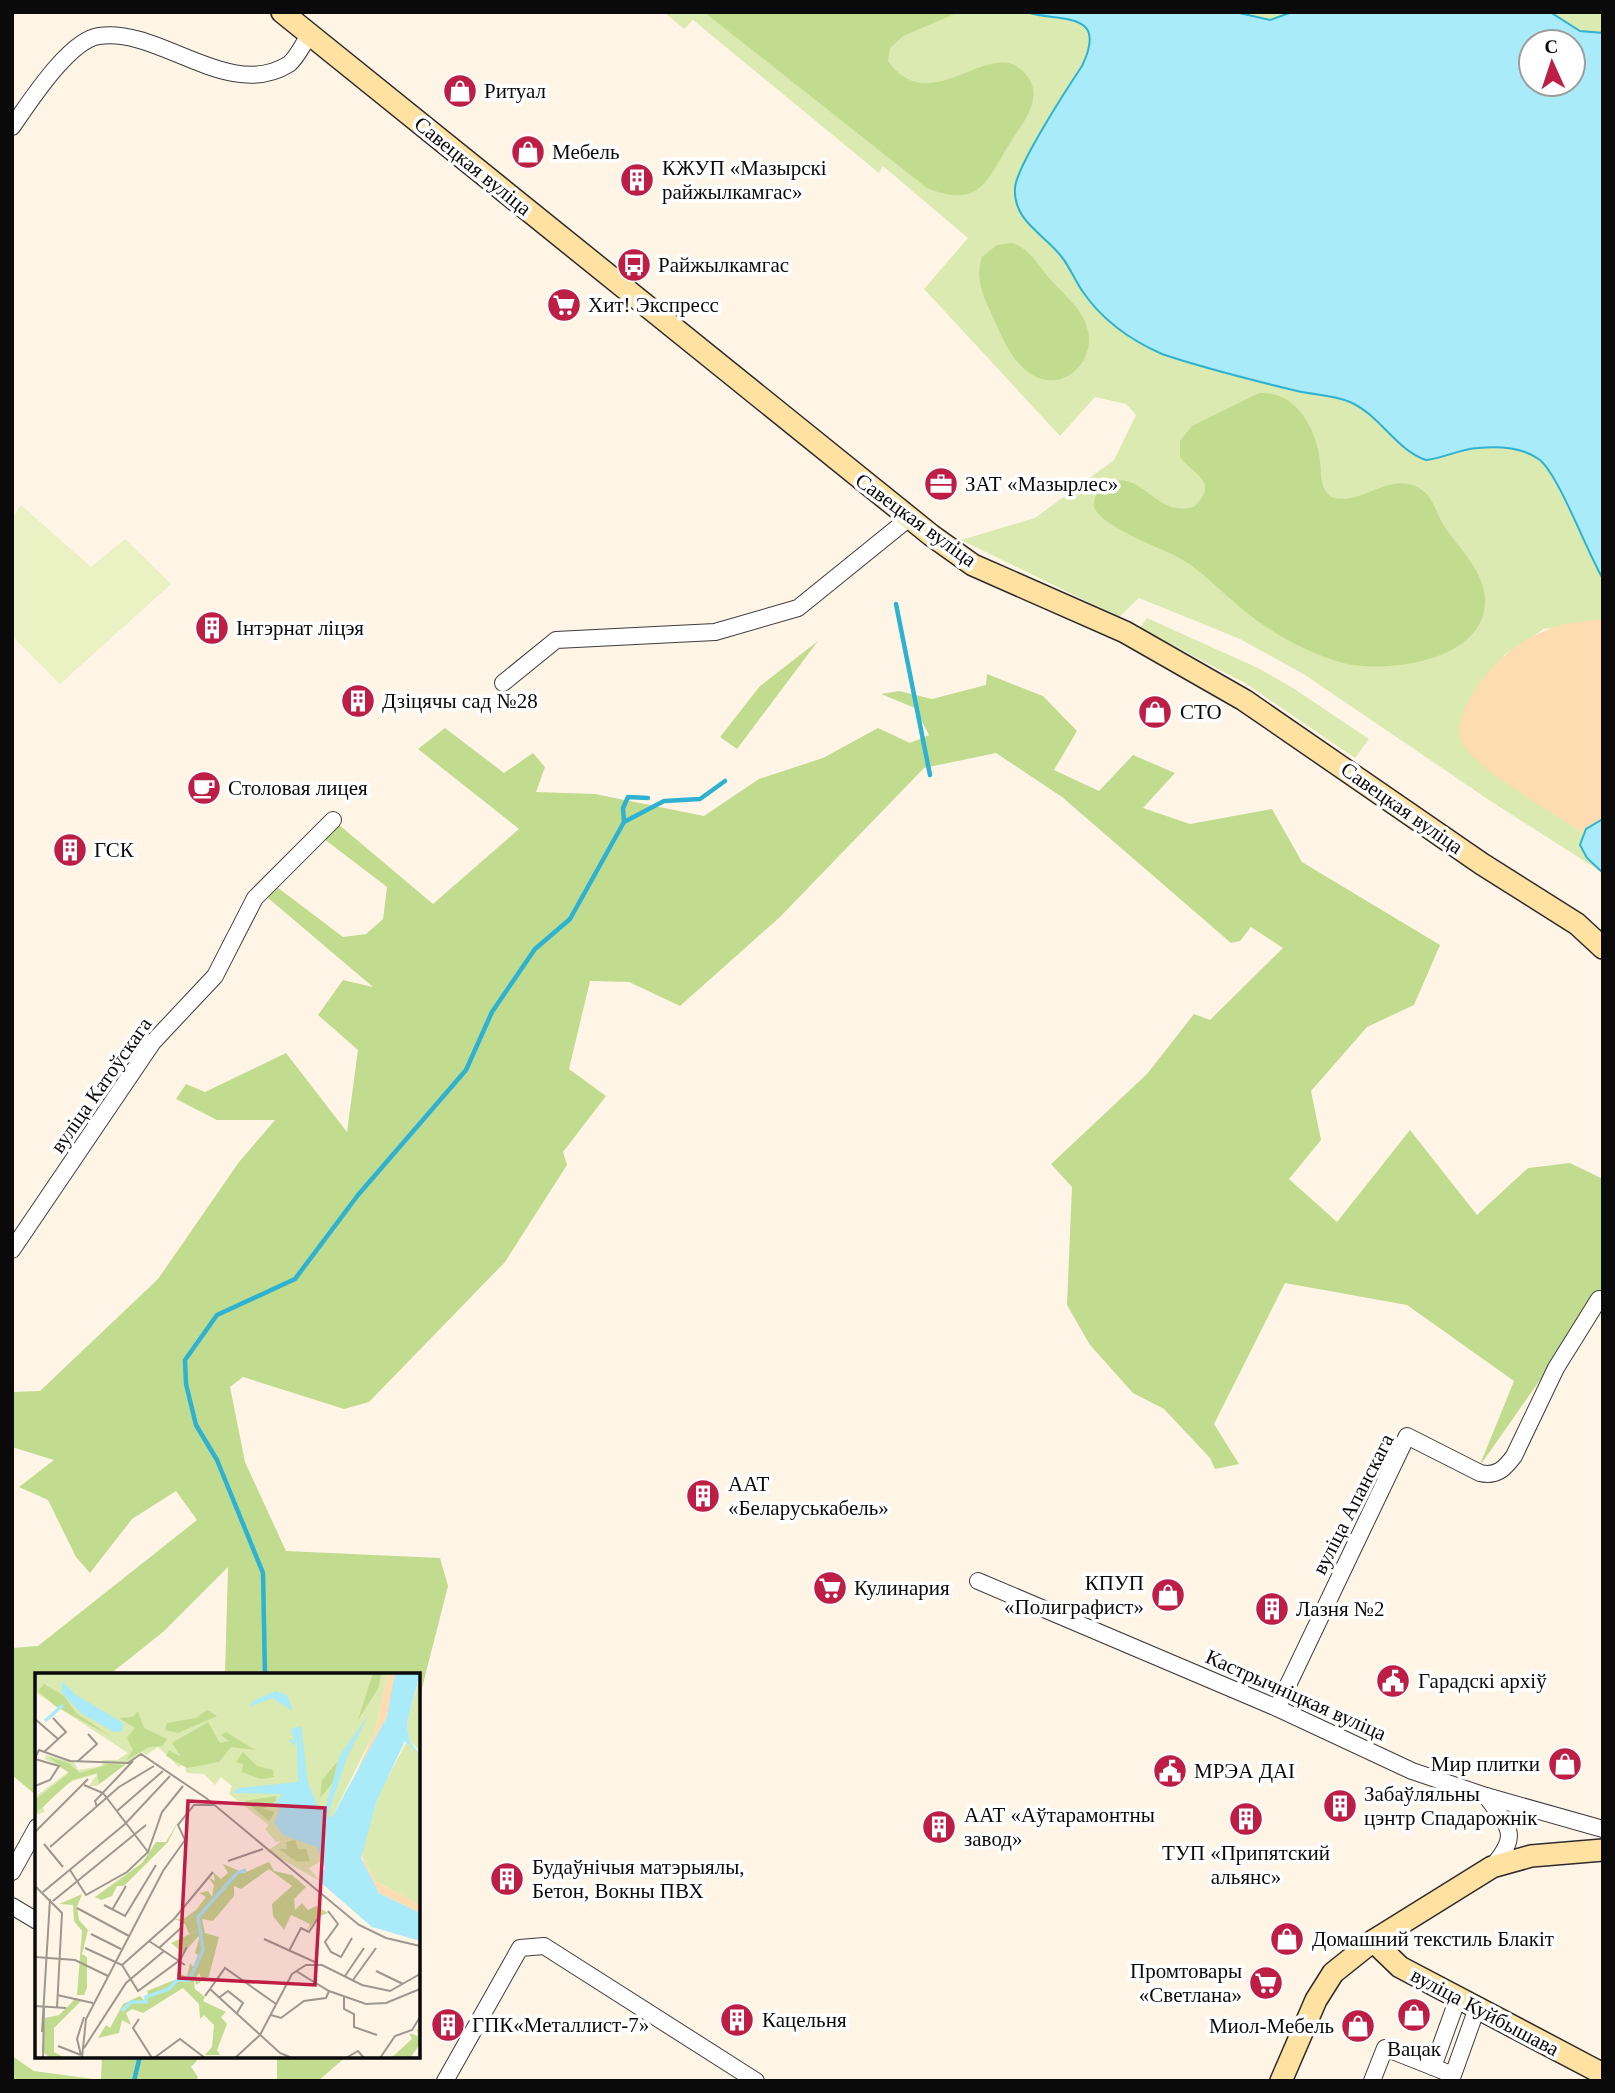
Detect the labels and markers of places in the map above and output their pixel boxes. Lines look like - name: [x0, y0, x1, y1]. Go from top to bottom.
- shop icon: Ритуал: [441, 72, 479, 110]
- place label: Ритуал: [484, 79, 546, 103]
- shop icon: Мебель: [509, 133, 547, 171]
- place label: Мебель: [552, 140, 620, 164]
- place label: КЖУП «Мазырскі райжылкамгас»: [662, 156, 827, 204]
- building icon: КЖУП «Мазырскі райжылкамгас»: [618, 161, 656, 199]
- bus stop icon: Райжылкамгас: [615, 246, 653, 284]
- place label: Райжылкамгас: [658, 253, 789, 277]
- supermarket icon: Хит! Экспресс: [545, 286, 583, 324]
- place label: Хит! Экспресс: [588, 293, 719, 317]
- office icon: ЗАТ «Мазырлес»: [922, 465, 960, 503]
- place label: ЗАТ «Мазырлес»: [965, 472, 1118, 496]
- building icon: Інтэрнат ліцэя: [193, 609, 231, 647]
- place label: Інтэрнат ліцэя: [236, 616, 364, 640]
- building icon: Дзіцячы сад №28: [339, 682, 377, 720]
- place label: Дзіцячы сад №28: [382, 689, 538, 713]
- shop icon: СТО: [1136, 693, 1174, 731]
- place label: СТО: [1180, 700, 1222, 724]
- cafe icon: Столовая лицея: [185, 769, 223, 807]
- place label: Столовая лицея: [228, 776, 368, 800]
- building icon: ГСК: [51, 831, 89, 869]
- place label: ГСК: [94, 838, 135, 862]
- place label: ААТ «Беларуськабель»: [728, 1472, 889, 1520]
- building icon: ААТ «Беларуськабель»: [684, 1477, 722, 1515]
- supermarket icon: Кулинария: [811, 1569, 849, 1607]
- place label: КПУП «Полиграфист»: [1004, 1571, 1144, 1619]
- place label: Кулинария: [854, 1576, 950, 1600]
- shop icon: КПУП «Полиграфист»: [1149, 1576, 1187, 1614]
- building icon: Лазня №2: [1253, 1590, 1291, 1628]
- place label: Лазня №2: [1296, 1597, 1385, 1621]
- public building icon: Гарадскі архіў: [1374, 1662, 1412, 1700]
- place label: Гарадскі архіў: [1418, 1669, 1547, 1693]
- shop icon: Мир плитки: [1546, 1745, 1584, 1783]
- public building icon: МРЭА ДАІ: [1151, 1752, 1189, 1790]
- place label: Мир плитки: [1431, 1752, 1540, 1776]
- place label: МРЭА ДАІ: [1194, 1759, 1295, 1783]
- place label: Забаўляльны цэнтр Спадарожнік: [1364, 1782, 1538, 1830]
- building icon: Забаўляльны цэнтр Спадарожнік: [1321, 1787, 1359, 1825]
- building icon: ТУП «Припятский альянс»: [1227, 1800, 1265, 1838]
- place label: ААТ «Аўтарамонтны завод»: [964, 1803, 1155, 1851]
- building icon: ААТ «Аўтарамонтны завод»: [920, 1808, 958, 1846]
- place label: ТУП «Припятский альянс»: [1162, 1841, 1330, 1889]
- place label: Будаўнічыя матэрыялы, Бетон, Вокны ПВХ: [532, 1855, 745, 1903]
- building icon: Будаўнічыя матэрыялы, Бетон, Вокны ПВХ: [488, 1860, 526, 1898]
- shop icon: Домашний текстиль Блакіт: [1268, 1920, 1306, 1958]
- place label: Домашний текстиль Блакіт: [1312, 1927, 1554, 1951]
- place label: Промтовары «Светлана»: [1130, 1959, 1242, 2007]
- supermarket icon: Промтовары «Светлана»: [1247, 1964, 1285, 2002]
- shop icon: Вацак: [1395, 1996, 1433, 2034]
- building icon: Кацельня: [718, 2001, 756, 2039]
- building icon: ГПК«Металлист-7»: [429, 2006, 467, 2044]
- shop icon: Миол-Мебель: [1339, 2007, 1377, 2045]
- place label: Кацельня: [762, 2008, 847, 2032]
- place label: ГПК«Металлист-7»: [472, 2013, 649, 2037]
- place label: Миол-Мебель: [1209, 2014, 1334, 2038]
- place label: Вацак: [1387, 2037, 1442, 2061]

